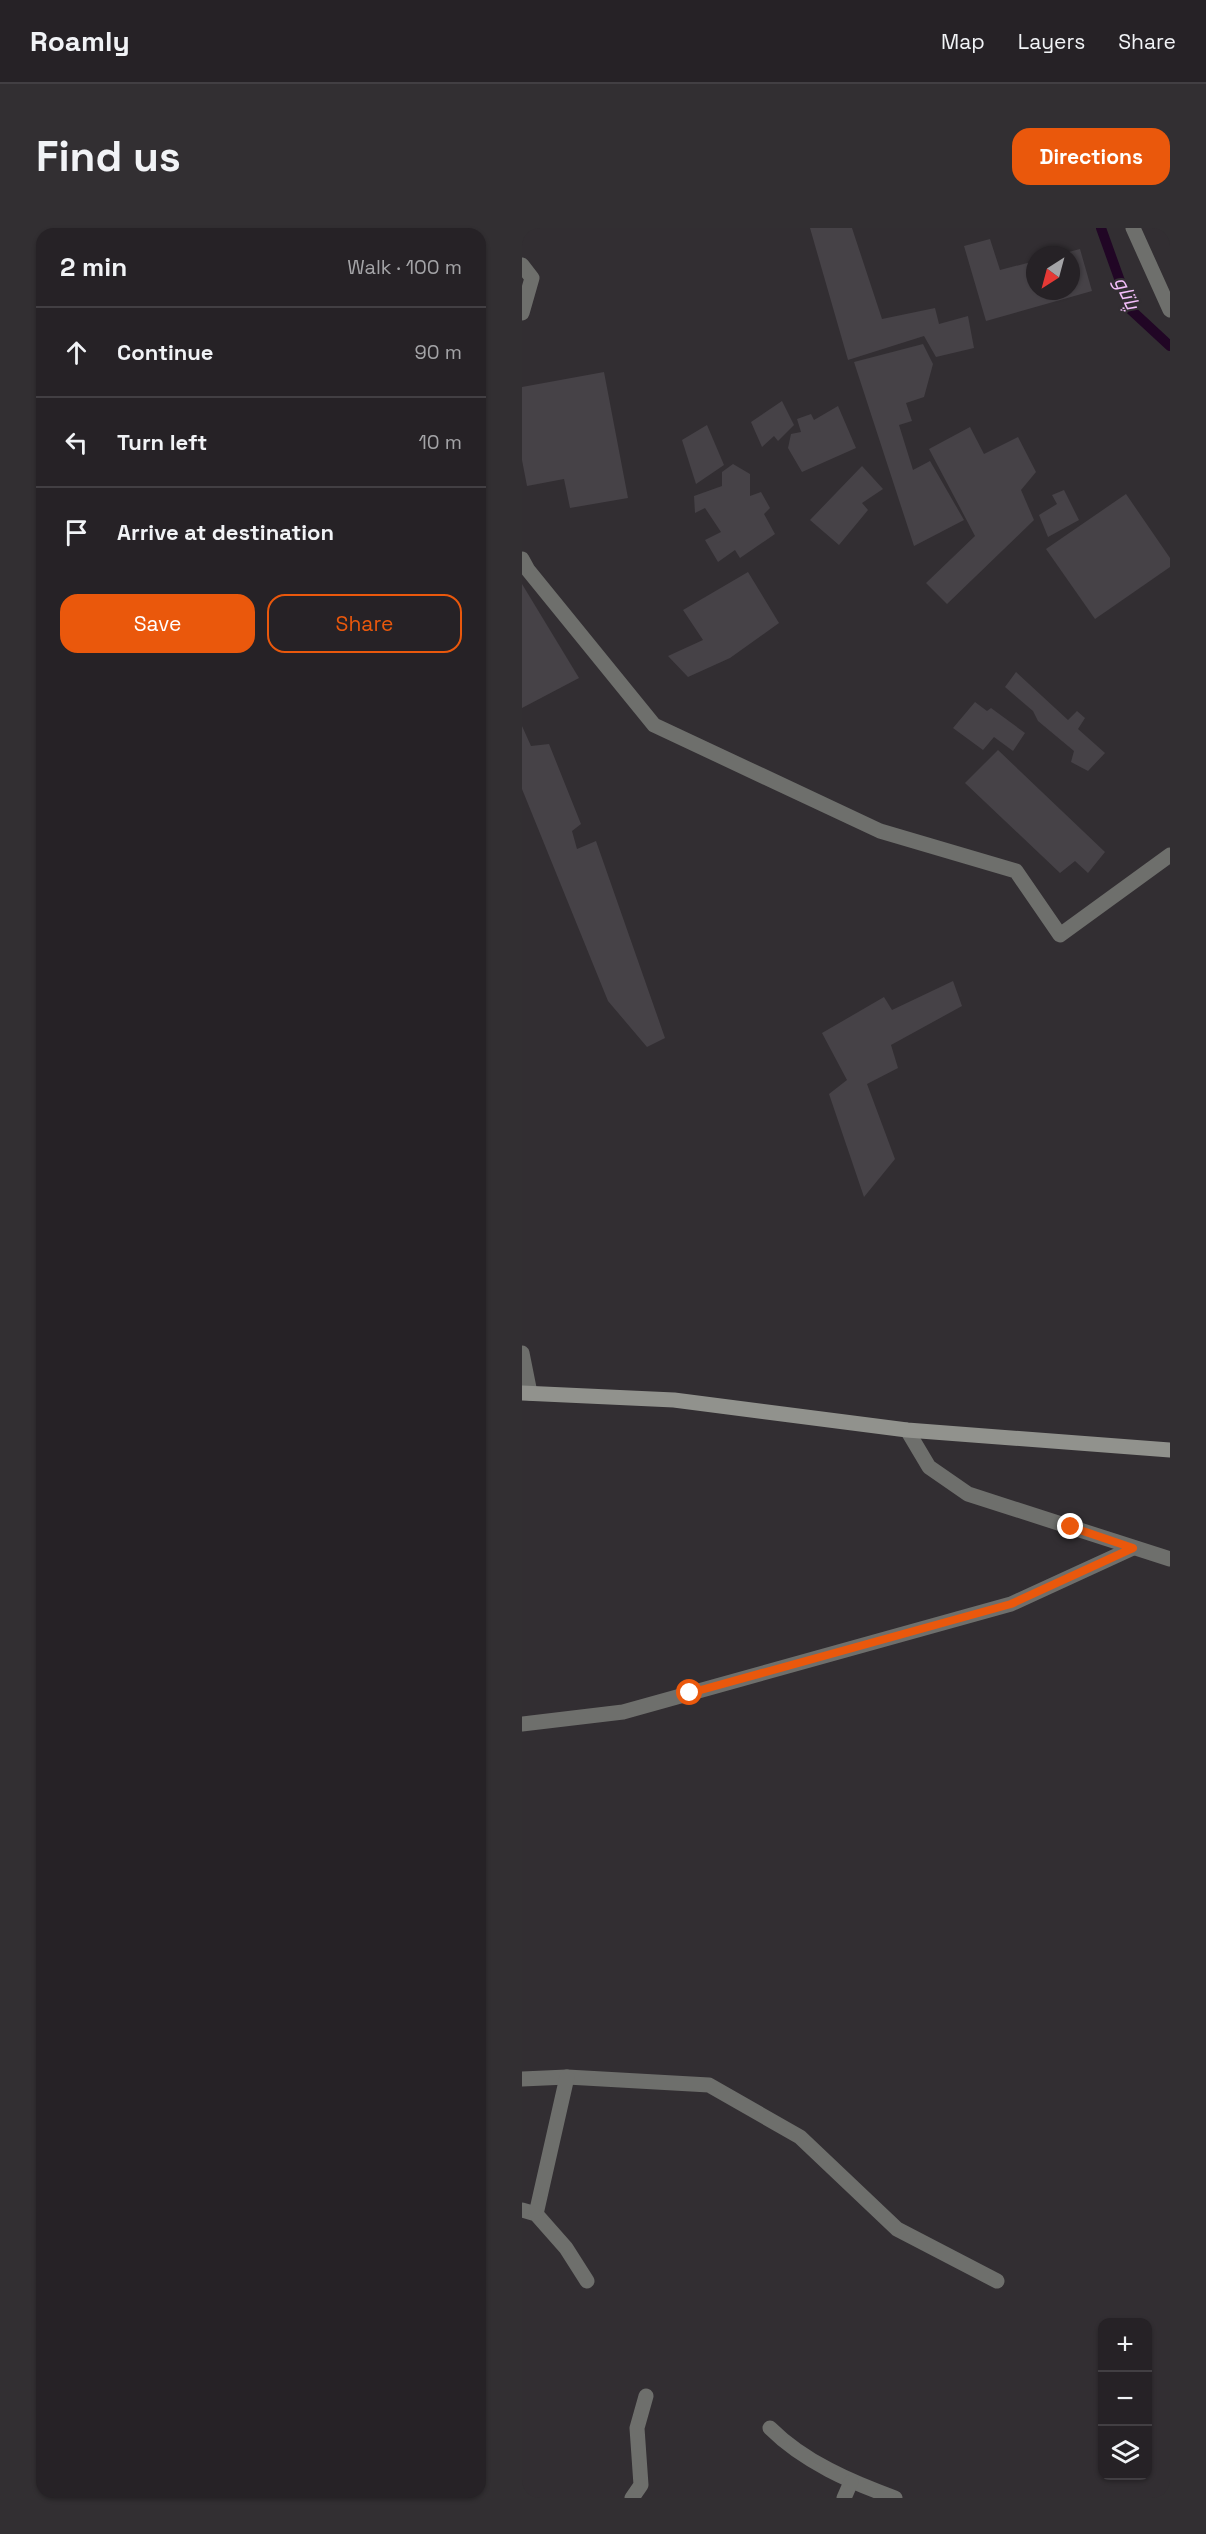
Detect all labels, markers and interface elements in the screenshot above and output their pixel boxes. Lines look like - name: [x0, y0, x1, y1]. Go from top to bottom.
- text: Roamly: [30, 23, 130, 59]
- text: Map: [941, 28, 985, 55]
- text: Layers: [1018, 28, 1085, 55]
- text: Share: [1118, 28, 1176, 55]
- button: Directions: [1012, 128, 1170, 185]
- text: Find us: [36, 130, 181, 183]
- north arrow: [1026, 246, 1080, 300]
- text: 2 min: [60, 250, 127, 284]
- text: Walk · 100 m: [347, 254, 462, 280]
- water label: پاتاو: [1107, 272, 1147, 316]
- icon: ahead: [60, 336, 93, 369]
- text: Continue: [117, 338, 213, 366]
- text: 90 m: [415, 339, 462, 365]
- icon: left: [60, 426, 93, 459]
- text: Turn left: [117, 428, 207, 456]
- text: 10 m: [418, 429, 462, 455]
- icon: arrive: [60, 516, 93, 549]
- text: Arrive at destination: [117, 518, 334, 546]
- button: Save: [60, 594, 255, 653]
- button: Share: [267, 594, 462, 653]
- route end: [1057, 1513, 1083, 1539]
- route start: [676, 1679, 702, 1705]
- map controls: [1098, 2318, 1152, 2480]
- button: +: [1098, 2318, 1152, 2372]
- button: −: [1098, 2372, 1152, 2426]
- button: layers: [1098, 2426, 1152, 2480]

